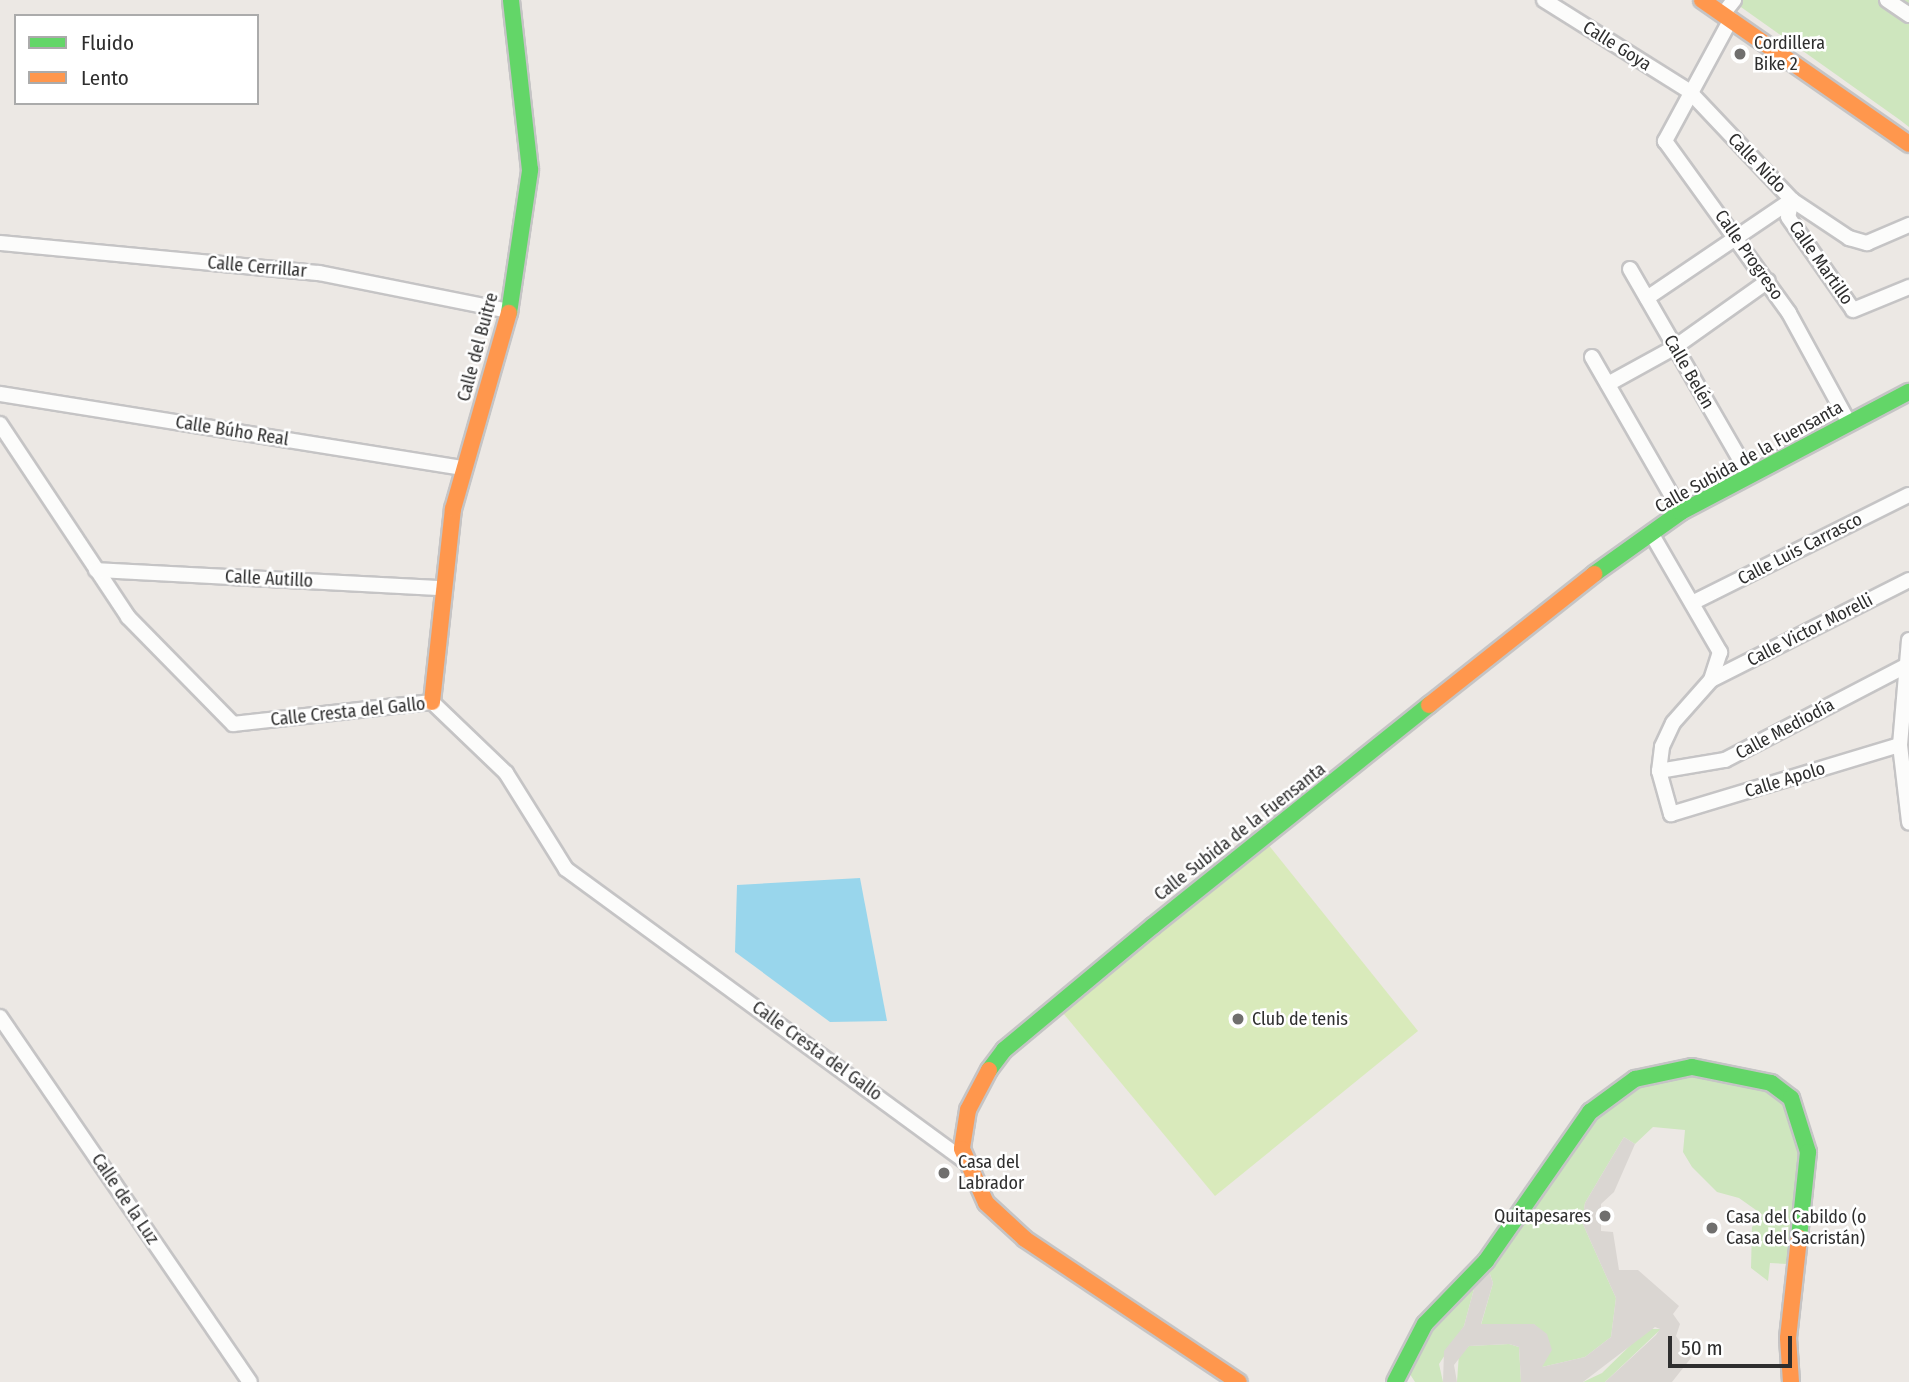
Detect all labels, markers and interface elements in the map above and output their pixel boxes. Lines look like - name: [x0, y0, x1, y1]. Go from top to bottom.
- legend: [14, 14, 259, 105]
- street label: Calle Goya: [1579, 17, 1655, 75]
- text: Fluido: [81, 30, 134, 56]
- place label: Cordillera Bike 2: [1754, 33, 1825, 76]
- marker: Cordillera Bike 2: [1732, 46, 1748, 62]
- text: Lento: [81, 65, 129, 91]
- street label: Calle Nido: [1723, 129, 1791, 197]
- street label: Calle Progreso: [1710, 206, 1788, 304]
- street label: Calle Martillo: [1784, 217, 1858, 309]
- street label: Calle Cerrillar: [207, 252, 307, 282]
- street label: Calle del Buitre: [453, 290, 503, 404]
- street label: Calle Belén: [1659, 331, 1719, 413]
- street label: Calle Subida de la Fuensanta: [1651, 396, 1847, 518]
- street label: Calle Búho Real: [174, 411, 290, 451]
- street label: Calle Luis Carrasco: [1734, 508, 1866, 590]
- street label: Calle Autillo: [224, 566, 314, 592]
- street label: Calle Victor Morelli: [1744, 589, 1876, 671]
- street label: Calle Cresta del Gallo: [270, 693, 426, 731]
- street label: Calle Mediodía: [1732, 694, 1838, 764]
- street label: Calle Subida de la Fuensanta: [1150, 758, 1330, 906]
- street label: Calle Apolo: [1742, 758, 1828, 802]
- street label: Calle Cresta del Gallo: [748, 997, 886, 1105]
- place label: Club de tenis: [1252, 1008, 1348, 1030]
- marker: Club de tenis: [1230, 1011, 1246, 1027]
- street label: Calle de la Luz: [87, 1149, 163, 1249]
- place label: Casa del Labrador: [958, 1152, 1024, 1194]
- marker: Casa del Labrador: [936, 1165, 952, 1181]
- place label: Quitapesares: [1494, 1205, 1591, 1227]
- place label: Casa del Cabildo (o Casa del Sacristán): [1726, 1207, 1866, 1250]
- marker: Quitapesares: [1597, 1208, 1613, 1224]
- marker: Casa del Cabildo (o Casa del Sacristán): [1704, 1220, 1720, 1236]
- scale bar: [1671, 1322, 1795, 1366]
- text: 50 m: [1681, 1335, 1723, 1361]

